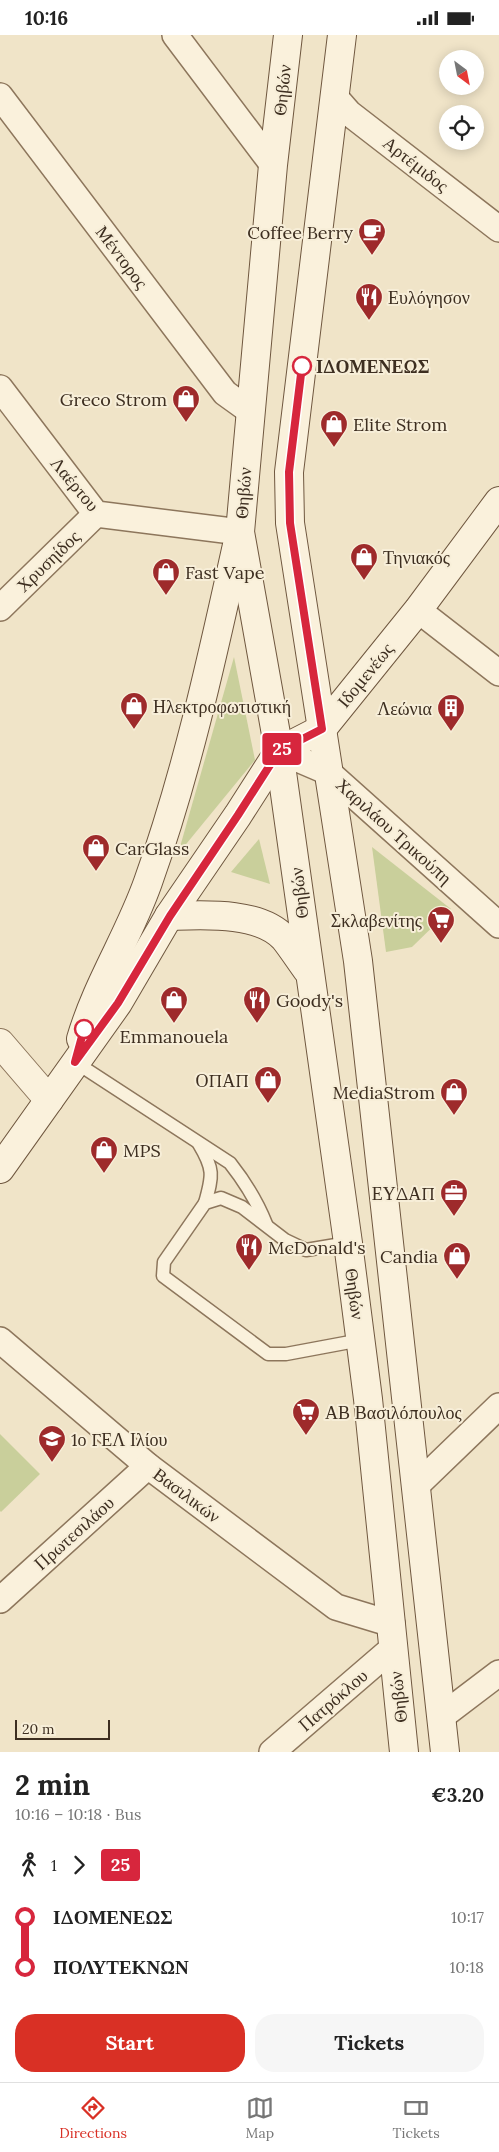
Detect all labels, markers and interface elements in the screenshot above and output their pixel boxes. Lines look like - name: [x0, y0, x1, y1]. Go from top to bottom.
- text: 10:16: [25, 6, 68, 30]
- north arrow: [439, 50, 484, 95]
- map controls: [439, 50, 484, 150]
- street label: Θηβών: [268, 63, 296, 117]
- button: locate: [439, 105, 484, 150]
- street label: Αρτέμιδος: [378, 131, 454, 197]
- cafe icon: Coffee Berry: [357, 217, 387, 256]
- street label: Μέντορος: [91, 221, 153, 293]
- place label: Coffee Berry: [247, 221, 353, 244]
- restaurant icon: Ευλόγησον: [354, 282, 384, 321]
- place label: Ευλόγησον: [388, 286, 470, 309]
- place label: ΙΔΟΜΕΝΕΩΣ: [316, 355, 429, 378]
- marker: ΙΔΟΜΕΝΕΩΣ: [292, 356, 312, 376]
- shop icon: Greco Strom: [171, 384, 201, 423]
- place label: Greco Strom: [60, 388, 167, 411]
- shop icon: Elite Strom: [319, 409, 349, 448]
- place label: Elite Strom: [353, 413, 447, 436]
- street label: Λαέρτου: [46, 452, 104, 516]
- street label: Θηβών: [230, 466, 256, 520]
- street label: Χρυσηίδος: [11, 525, 85, 597]
- shop icon: Τηνιακός: [349, 542, 379, 581]
- place label: Τηνιακός: [383, 546, 450, 569]
- shop icon: Fast Vape: [151, 557, 181, 596]
- place label: Fast Vape: [185, 561, 265, 584]
- street label: Ιδομενέως: [332, 638, 398, 712]
- shop icon: Ηλεκτροφωτιστική: [119, 691, 149, 730]
- building icon: Λεώνια: [436, 693, 466, 732]
- place label: Ηλεκτροφωτιστική: [153, 695, 291, 718]
- place label: Λεώνια: [377, 697, 433, 720]
- line badge: 25: [260, 733, 304, 765]
- text: 25: [272, 737, 292, 760]
- street label: Χαριλάου Τρικούπη: [331, 773, 457, 889]
- shop icon: CarGlass: [81, 833, 111, 872]
- place label: CarGlass: [115, 837, 189, 860]
- street label: Θηβών: [284, 866, 314, 920]
- supermarket icon: Σκλαβενίτης: [426, 905, 456, 944]
- place label: Σκλαβενίτης: [331, 909, 422, 932]
- shop icon: Emmanouela: [159, 985, 189, 1024]
- restaurant icon: Goody's: [242, 985, 272, 1024]
- place label: Goody's: [276, 989, 343, 1012]
- unlabelled marker: [74, 1019, 94, 1039]
- place label: Emmanouela: [120, 1025, 228, 1048]
- shop icon: ΟΠΑΠ: [253, 1065, 283, 1104]
- place label: ΟΠΑΠ: [196, 1069, 249, 1092]
- shop icon: MediaStrom: [439, 1077, 469, 1116]
- place label: MediaStrom: [332, 1081, 435, 1104]
- shop icon: MPS: [89, 1135, 119, 1174]
- place label: MPS: [123, 1139, 161, 1162]
- office icon: ΕΥΔΑΠ: [439, 1178, 469, 1217]
- place label: ΕΥΔΑΠ: [372, 1182, 435, 1205]
- restaurant icon: McDonald's: [234, 1232, 264, 1271]
- place label: McDonald's: [268, 1236, 366, 1259]
- shop icon: Candia: [442, 1241, 472, 1280]
- place label: Candia: [380, 1245, 438, 1268]
- street label: Θηβών: [340, 1267, 370, 1321]
- supermarket icon: ΑΒ Βασιλόπουλος: [291, 1397, 321, 1436]
- place label: ΑΒ Βασιλόπουλος: [325, 1401, 462, 1424]
- school or university icon: 1ο ΓΕΛ Ιλίου: [37, 1424, 67, 1463]
- place label: 1ο ΓΕΛ Ιλίου: [71, 1428, 167, 1451]
- street label: Βασιλικών: [149, 1462, 225, 1528]
- street label: Πρωτεσιλάου: [29, 1491, 119, 1575]
- street label: Πατρόκλου: [294, 1664, 372, 1736]
- street label: Θηβών: [384, 1670, 412, 1724]
- scale bar: [15, 1717, 110, 1740]
- text: 20 m: [22, 1720, 54, 1738]
- text: 2 min: [15, 1767, 90, 1803]
- text: €3.20: [431, 1783, 484, 1807]
- text: 10:16 – 10:18 · Bus: [15, 1804, 141, 1824]
- icon: walk: [15, 1851, 43, 1879]
- icon: forward: [65, 1851, 93, 1879]
- text: 25: [111, 1853, 130, 1876]
- text: 1: [51, 1855, 57, 1875]
- text: ΙΔΟΜΕΝΕΩΣ: [53, 1905, 173, 1929]
- text: 10:17: [451, 1907, 484, 1927]
- text: ΠΟΛΥΤΕΚΝΩΝ: [53, 1955, 189, 1979]
- text: 10:18: [449, 1957, 484, 1977]
- button: Start: [15, 2014, 245, 2072]
- button: Tickets: [255, 2014, 484, 2072]
- tab: Directions: [59, 2094, 127, 2142]
- tab: Map: [246, 2094, 274, 2142]
- tab: Tickets: [393, 2094, 440, 2142]

